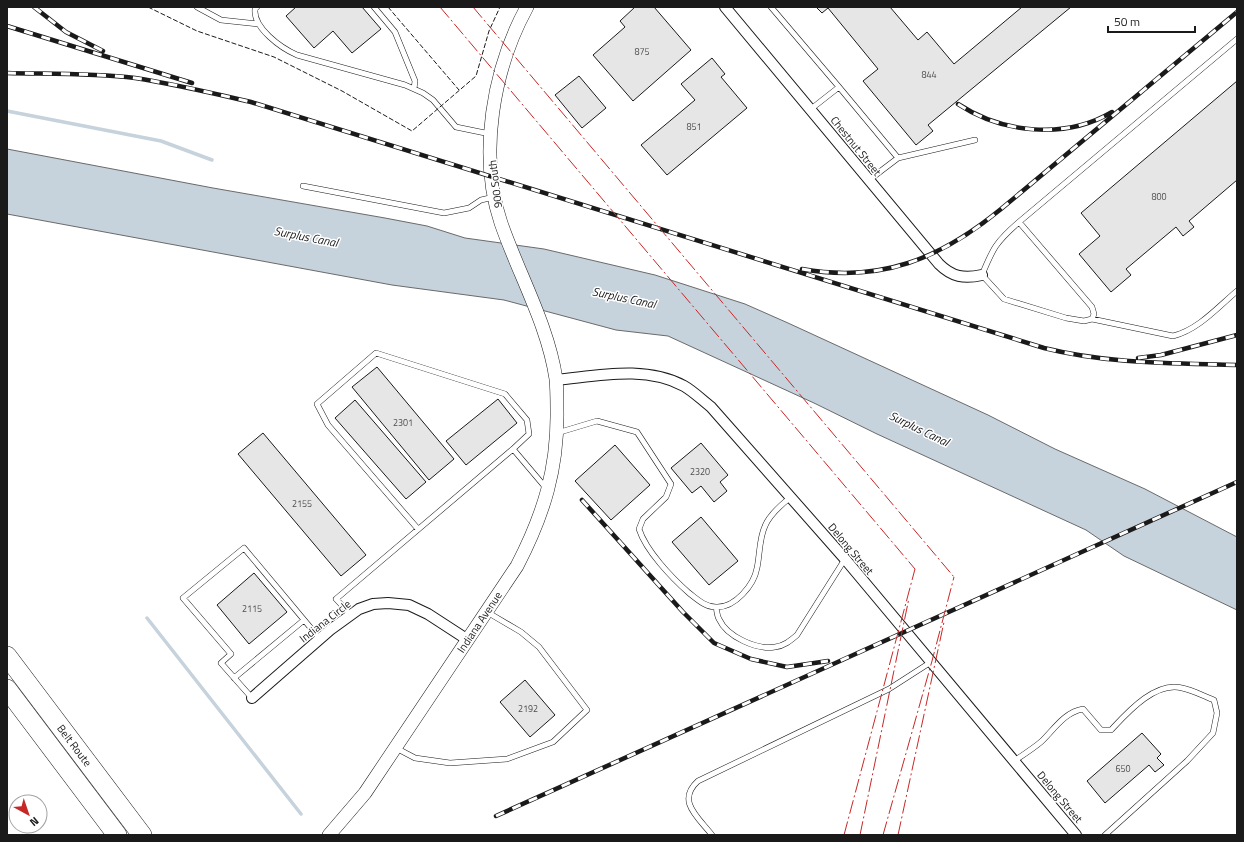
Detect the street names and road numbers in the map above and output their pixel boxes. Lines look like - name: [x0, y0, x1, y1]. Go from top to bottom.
- street label: Chestnut Street: [827, 113, 885, 179]
- street label: 900 South: [484, 159, 506, 209]
- street label: Delong Street: [825, 520, 878, 579]
- street label: Indiana Avenue: [453, 588, 506, 656]
- street label: Indiana Circle: [296, 596, 354, 646]
- street label: Belt Route: [53, 721, 96, 770]
- street label: Delong Street: [1034, 768, 1087, 827]

